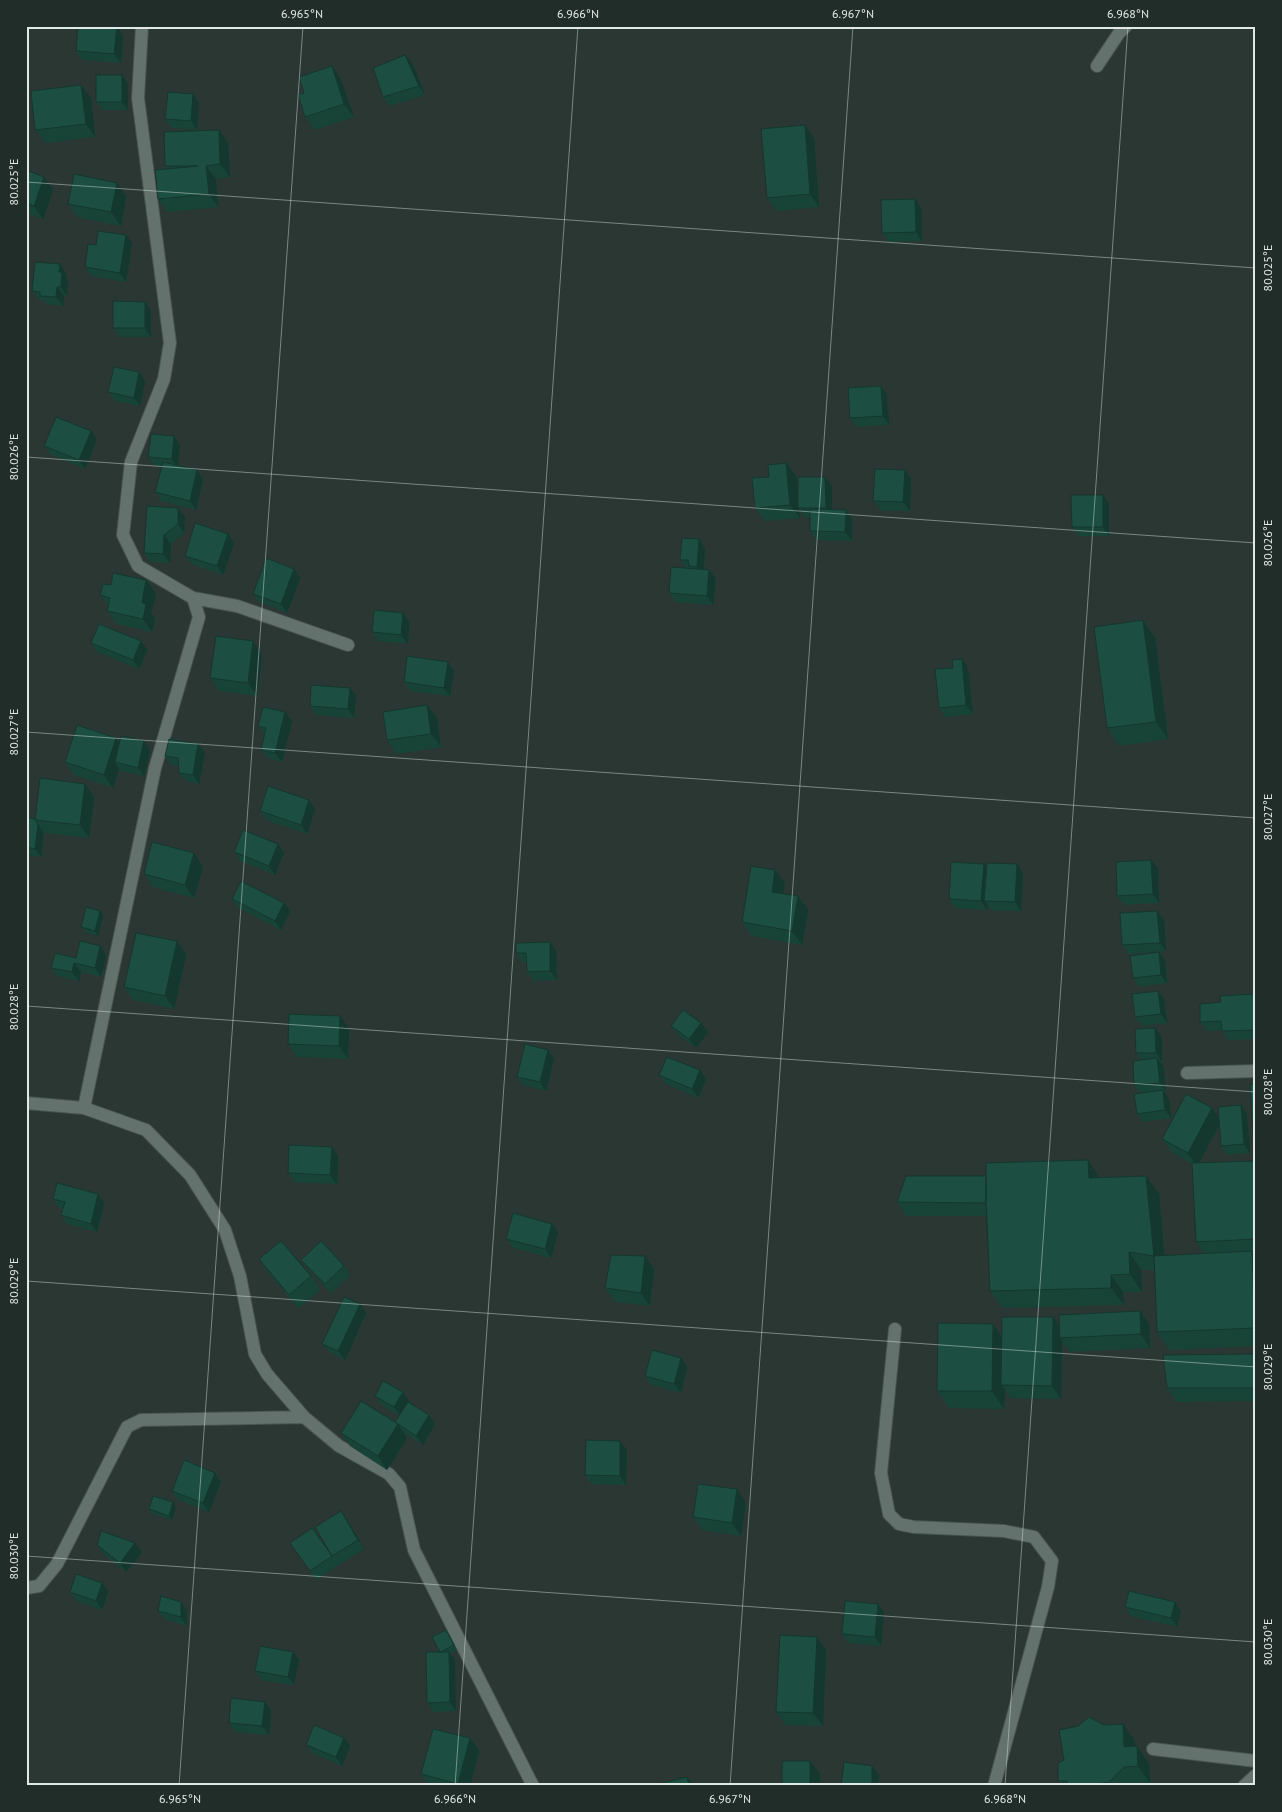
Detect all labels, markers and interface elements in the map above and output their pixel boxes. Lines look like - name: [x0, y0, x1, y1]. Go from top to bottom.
- text: 6.965°N: [281, 6, 323, 21]
- text: 6.966°N: [557, 6, 599, 21]
- text: 6.967°N: [832, 6, 874, 21]
- text: 6.968°N: [1107, 6, 1149, 21]
- text: 80.025°E: [6, 159, 21, 205]
- text: 80.025°E: [1260, 245, 1275, 291]
- text: 80.026°E: [6, 434, 21, 480]
- text: 80.026°E: [1260, 520, 1275, 566]
- text: 80.027°E: [6, 709, 21, 755]
- text: 80.027°E: [1260, 794, 1275, 840]
- text: 80.028°E: [6, 984, 21, 1030]
- text: 80.028°E: [1260, 1069, 1275, 1115]
- text: 80.029°E: [6, 1258, 21, 1304]
- text: 80.029°E: [1260, 1344, 1275, 1390]
- text: 80.030°E: [6, 1533, 21, 1579]
- text: 80.030°E: [1260, 1619, 1275, 1665]
- text: 6.965°N: [159, 1791, 201, 1806]
- text: 6.966°N: [434, 1791, 476, 1806]
- text: 6.967°N: [709, 1791, 751, 1806]
- text: 6.968°N: [984, 1791, 1026, 1806]

